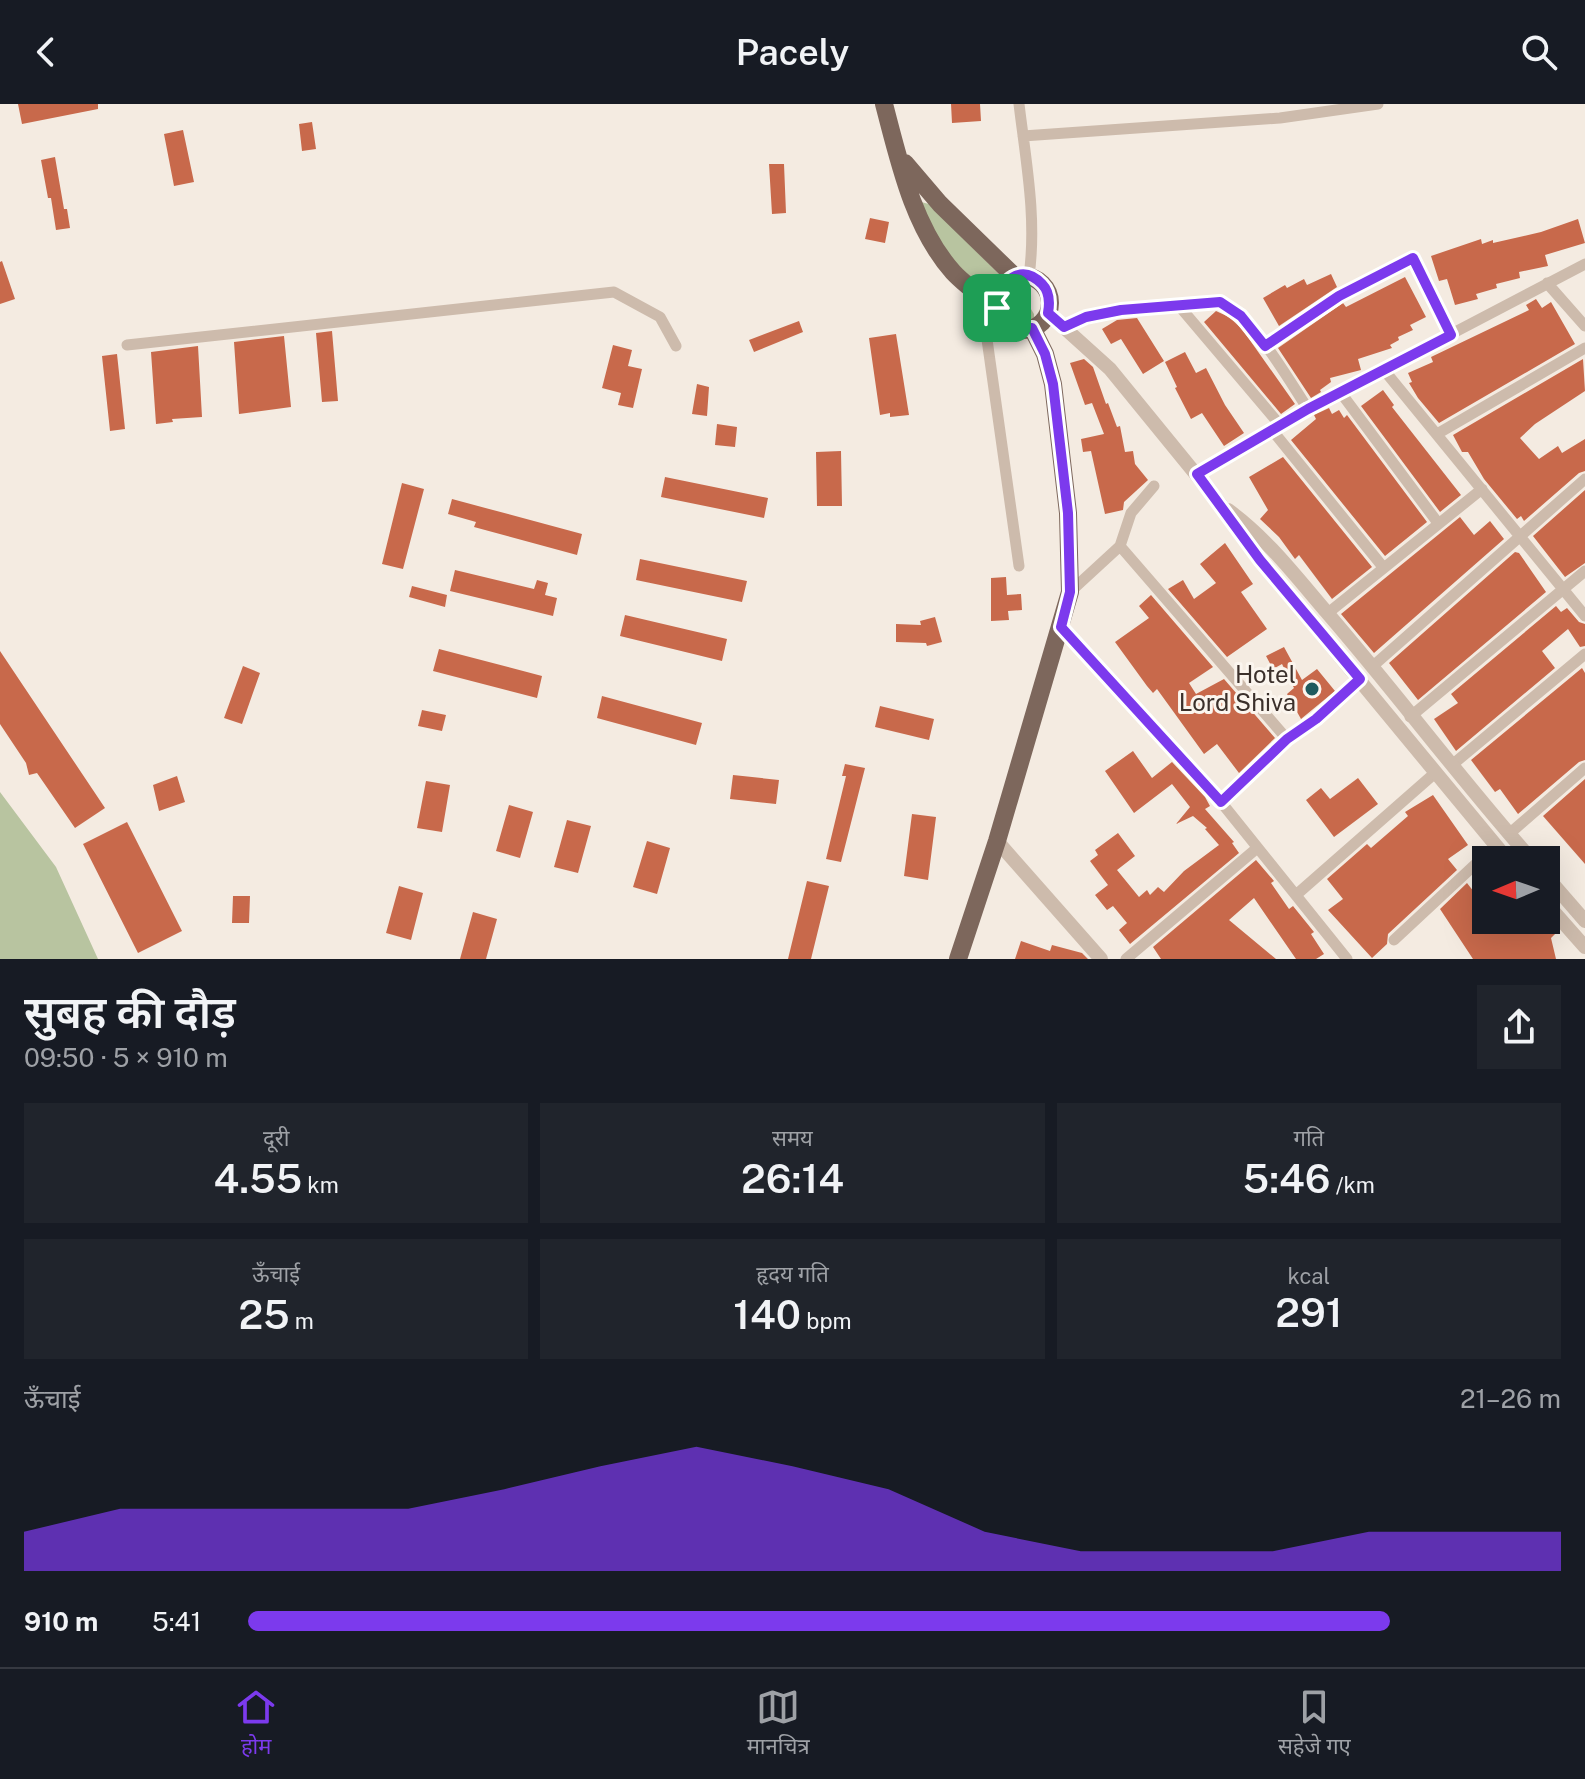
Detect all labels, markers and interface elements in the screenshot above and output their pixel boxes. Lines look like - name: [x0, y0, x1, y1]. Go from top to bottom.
- icon: back: [24, 30, 68, 74]
- icon: search: [1517, 30, 1561, 74]
- text: Pacely: [736, 31, 849, 73]
- pin: [963, 274, 1031, 342]
- icon: arrive: [975, 286, 1019, 330]
- place label: Hotel Lord Shiva: [1179, 660, 1296, 716]
- marker: Hotel Lord Shiva: [1303, 680, 1321, 698]
- north arrow: [1472, 846, 1560, 934]
- map controls: [1472, 846, 1560, 934]
- button: share: [1477, 985, 1561, 1069]
- text: सुबह की दौड़: [24, 986, 236, 1038]
- text: 09:50 · 5 × 910 m: [24, 1042, 228, 1073]
- text: दूरी: [263, 1125, 289, 1151]
- text: समय: [772, 1125, 813, 1151]
- text: गति: [1294, 1125, 1324, 1151]
- text: 4.55: [214, 1155, 302, 1202]
- text: 26:14: [741, 1155, 844, 1202]
- text: 5:46: [1243, 1155, 1330, 1202]
- text: km: [302, 1172, 339, 1198]
- text: /km: [1330, 1172, 1375, 1198]
- text: ऊँचाई: [252, 1261, 300, 1287]
- text: हृदय गति: [756, 1261, 829, 1287]
- text: kcal: [1288, 1263, 1330, 1289]
- text: 291: [1275, 1289, 1342, 1336]
- text: 25: [238, 1291, 290, 1338]
- text: 140: [733, 1291, 801, 1338]
- text: m: [290, 1308, 314, 1334]
- text: bpm: [801, 1308, 852, 1334]
- text: ऊँचाई: [24, 1383, 80, 1414]
- text: 21–26 m: [1460, 1383, 1561, 1414]
- text: 910 m: [24, 1606, 98, 1637]
- text: 5:41: [152, 1606, 201, 1637]
- tab: होम: [234, 1685, 278, 1763]
- tab: मानचित्र: [747, 1685, 810, 1763]
- tab: सहेजे गए: [1278, 1685, 1351, 1763]

